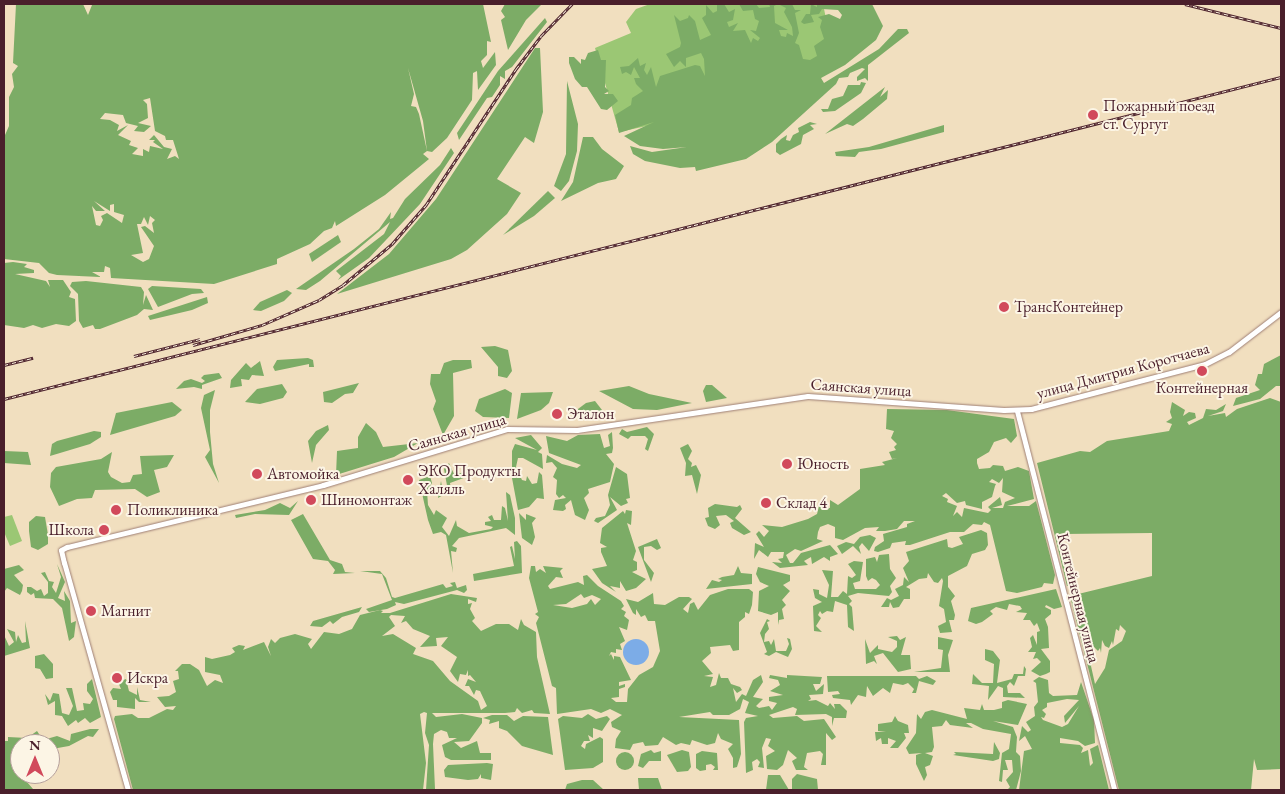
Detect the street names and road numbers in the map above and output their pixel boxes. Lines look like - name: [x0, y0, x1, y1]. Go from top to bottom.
- street label: улица Дмитрия Коротчаева: [1035, 339, 1211, 403]
- street label: Саянская улица: [810, 375, 912, 401]
- street label: Саянская улица: [406, 410, 508, 456]
- street label: Контейнерная улица: [1053, 531, 1103, 665]

